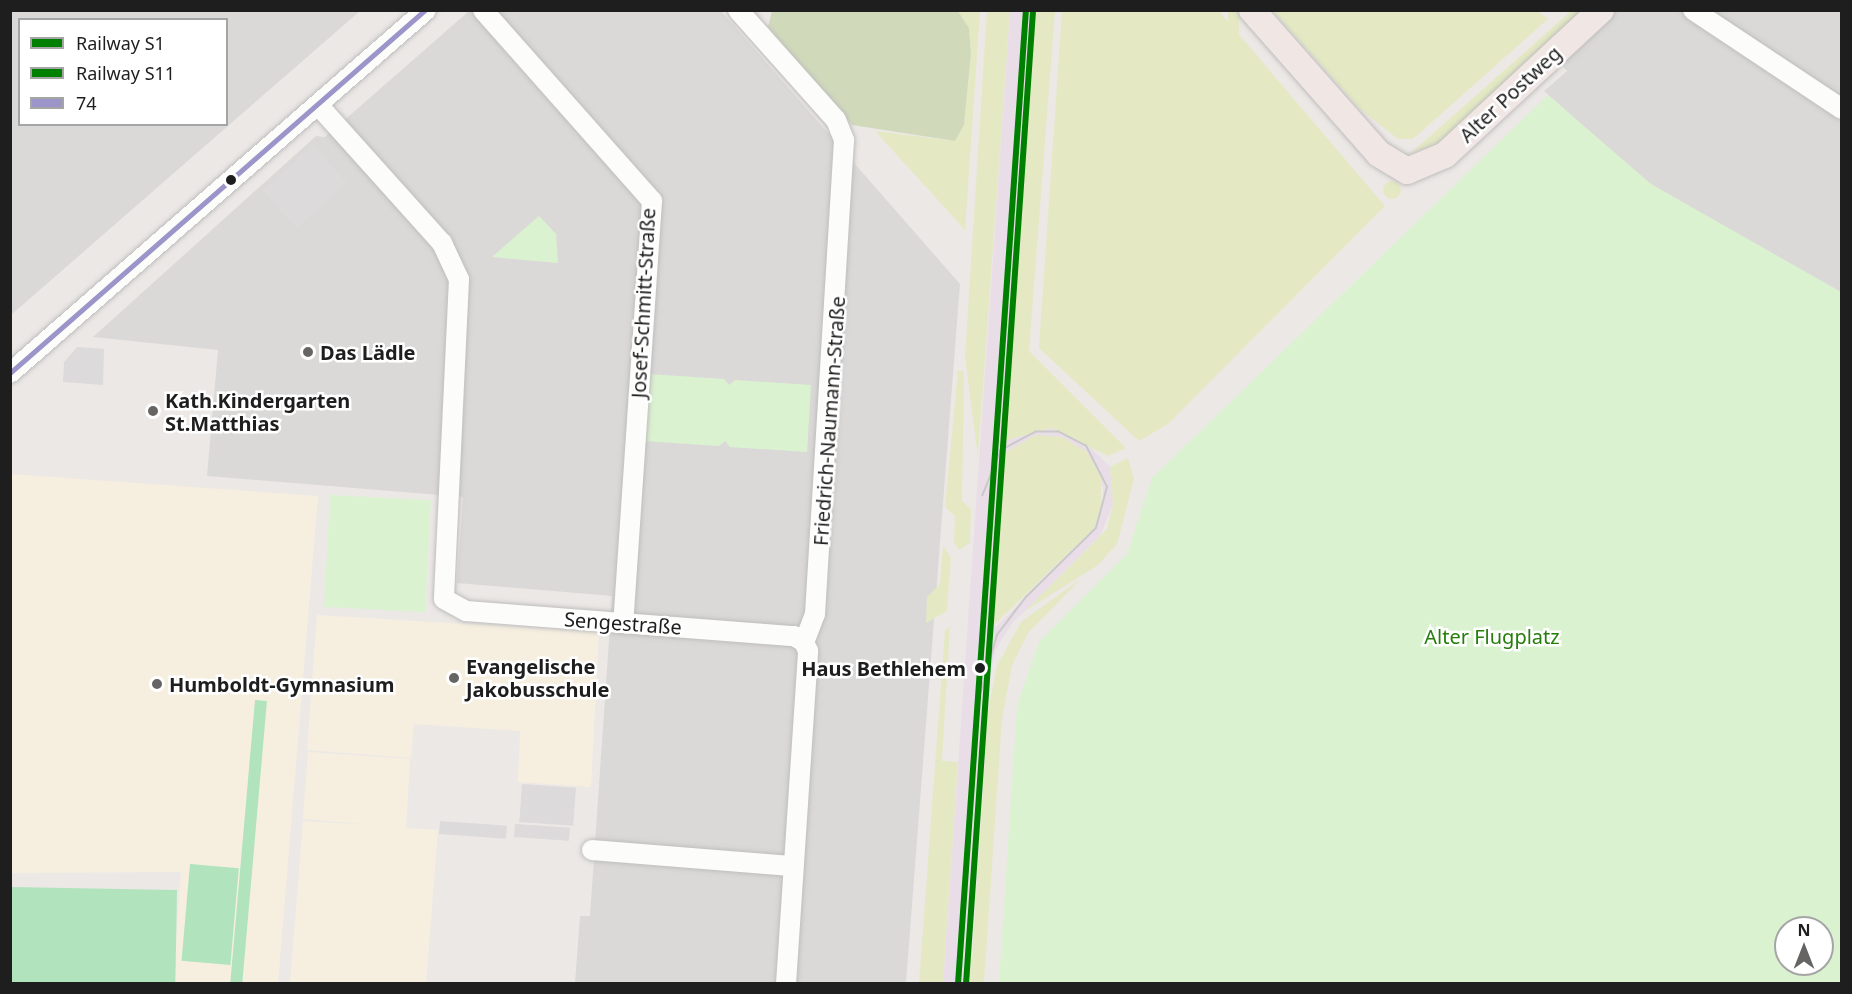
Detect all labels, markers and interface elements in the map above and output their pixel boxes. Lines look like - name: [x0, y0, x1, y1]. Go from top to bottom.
- legend: [18, 18, 228, 126]
- text: Railway S1: [76, 31, 165, 55]
- street label: Alter Postweg: [1454, 41, 1566, 147]
- text: Railway S11: [76, 61, 175, 85]
- text: 74: [76, 91, 97, 115]
- unlabelled marker: [225, 174, 237, 186]
- street label: Josef-Schmitt-Straße: [626, 207, 660, 399]
- street label: Friedrich-Naumann-Straße: [808, 295, 850, 547]
- place label: Das Lädle: [320, 340, 416, 364]
- marker: Das Lädle: [301, 345, 315, 359]
- place label: Kath.Kindergarten St.Matthias: [165, 388, 350, 435]
- marker: Kath.Kindergarten St.Matthias: [146, 404, 160, 418]
- street label: Sengestraße: [563, 607, 683, 639]
- park label: Alter Flugplatz: [1424, 624, 1560, 648]
- place label: Evangelische Jakobusschule: [466, 654, 609, 701]
- place label: Haus Bethlehem: [801, 656, 966, 680]
- marker: Haus Bethlehem: [971, 659, 989, 677]
- marker: Evangelische Jakobusschule: [447, 671, 461, 685]
- place label: Humboldt-Gymnasium: [169, 672, 395, 696]
- marker: Humboldt-Gymnasium: [150, 677, 164, 691]
- north arrow: [1774, 916, 1834, 976]
- text: N: [1797, 919, 1811, 941]

